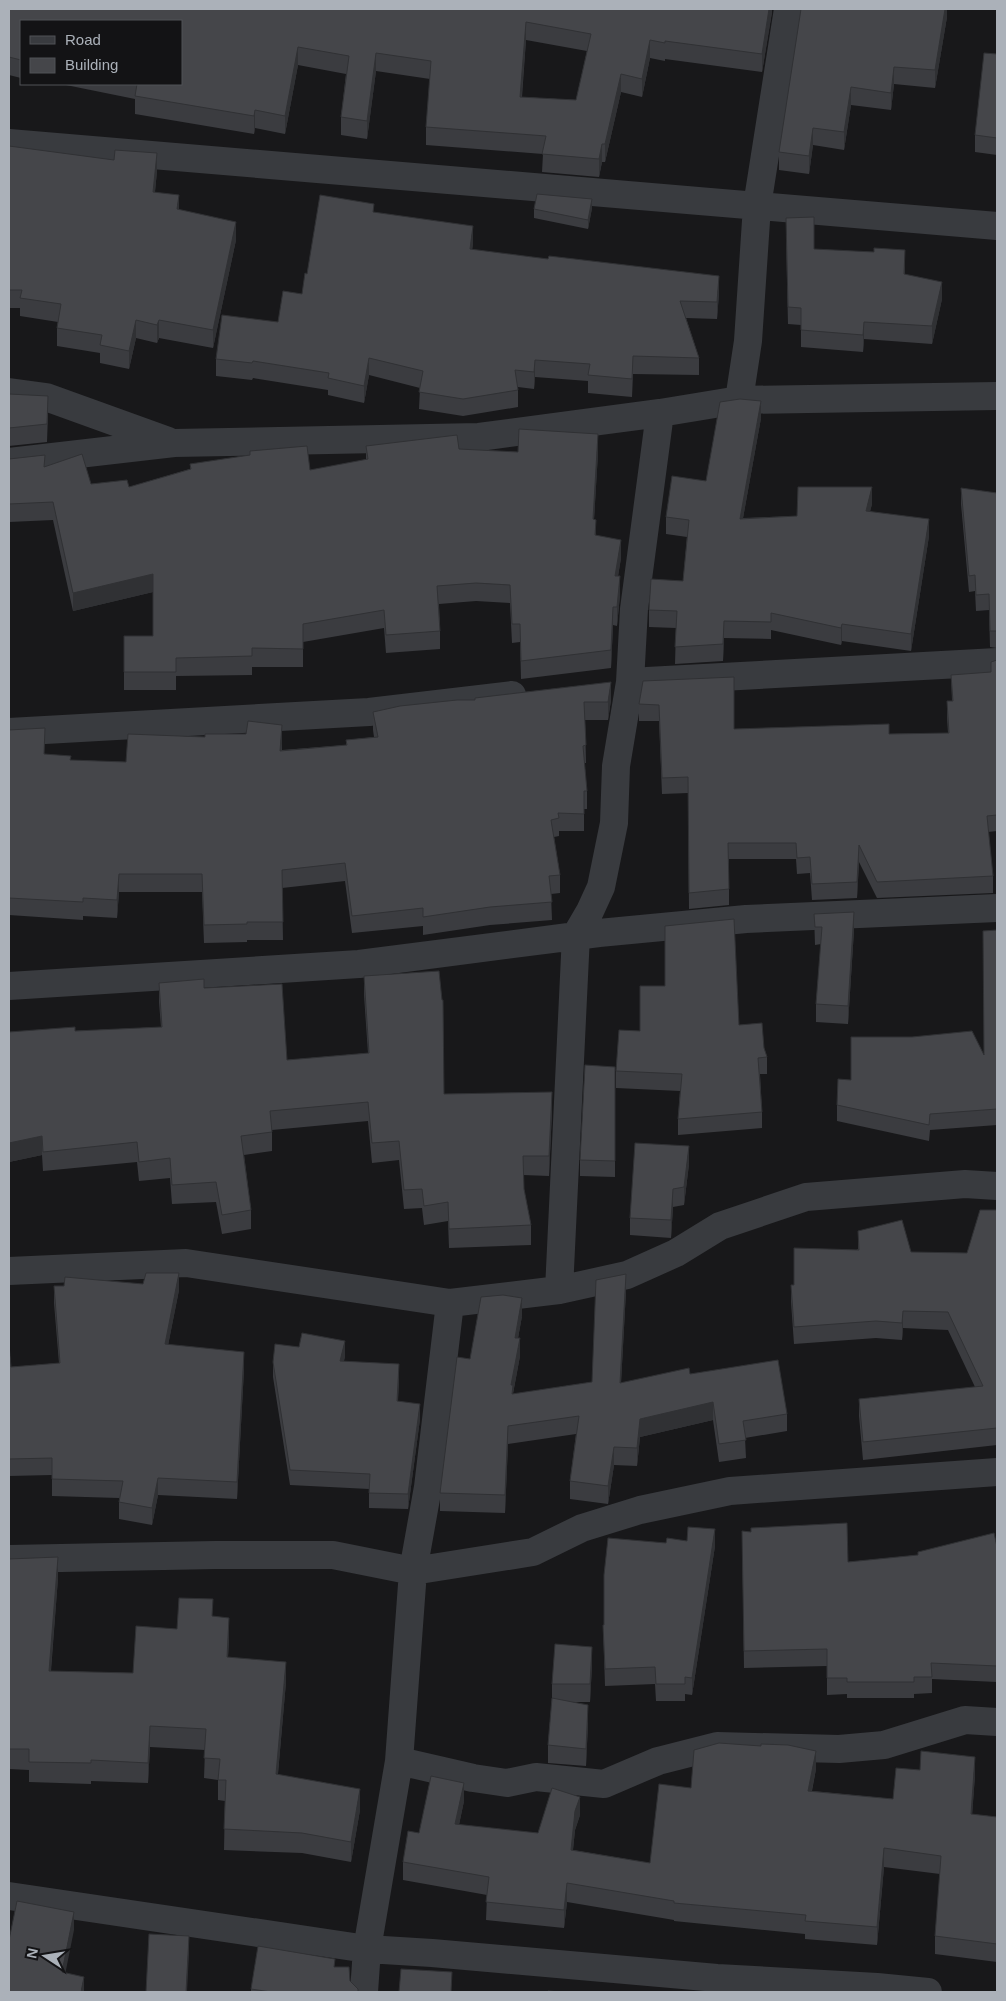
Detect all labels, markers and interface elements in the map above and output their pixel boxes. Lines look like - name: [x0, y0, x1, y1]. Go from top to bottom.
- legend: [20, 20, 182, 85]
- text: Road: [65, 31, 101, 48]
- text: Building: [65, 56, 118, 73]
- north arrow: [20, 1931, 70, 1981]
- text: N: [23, 1947, 41, 1960]

